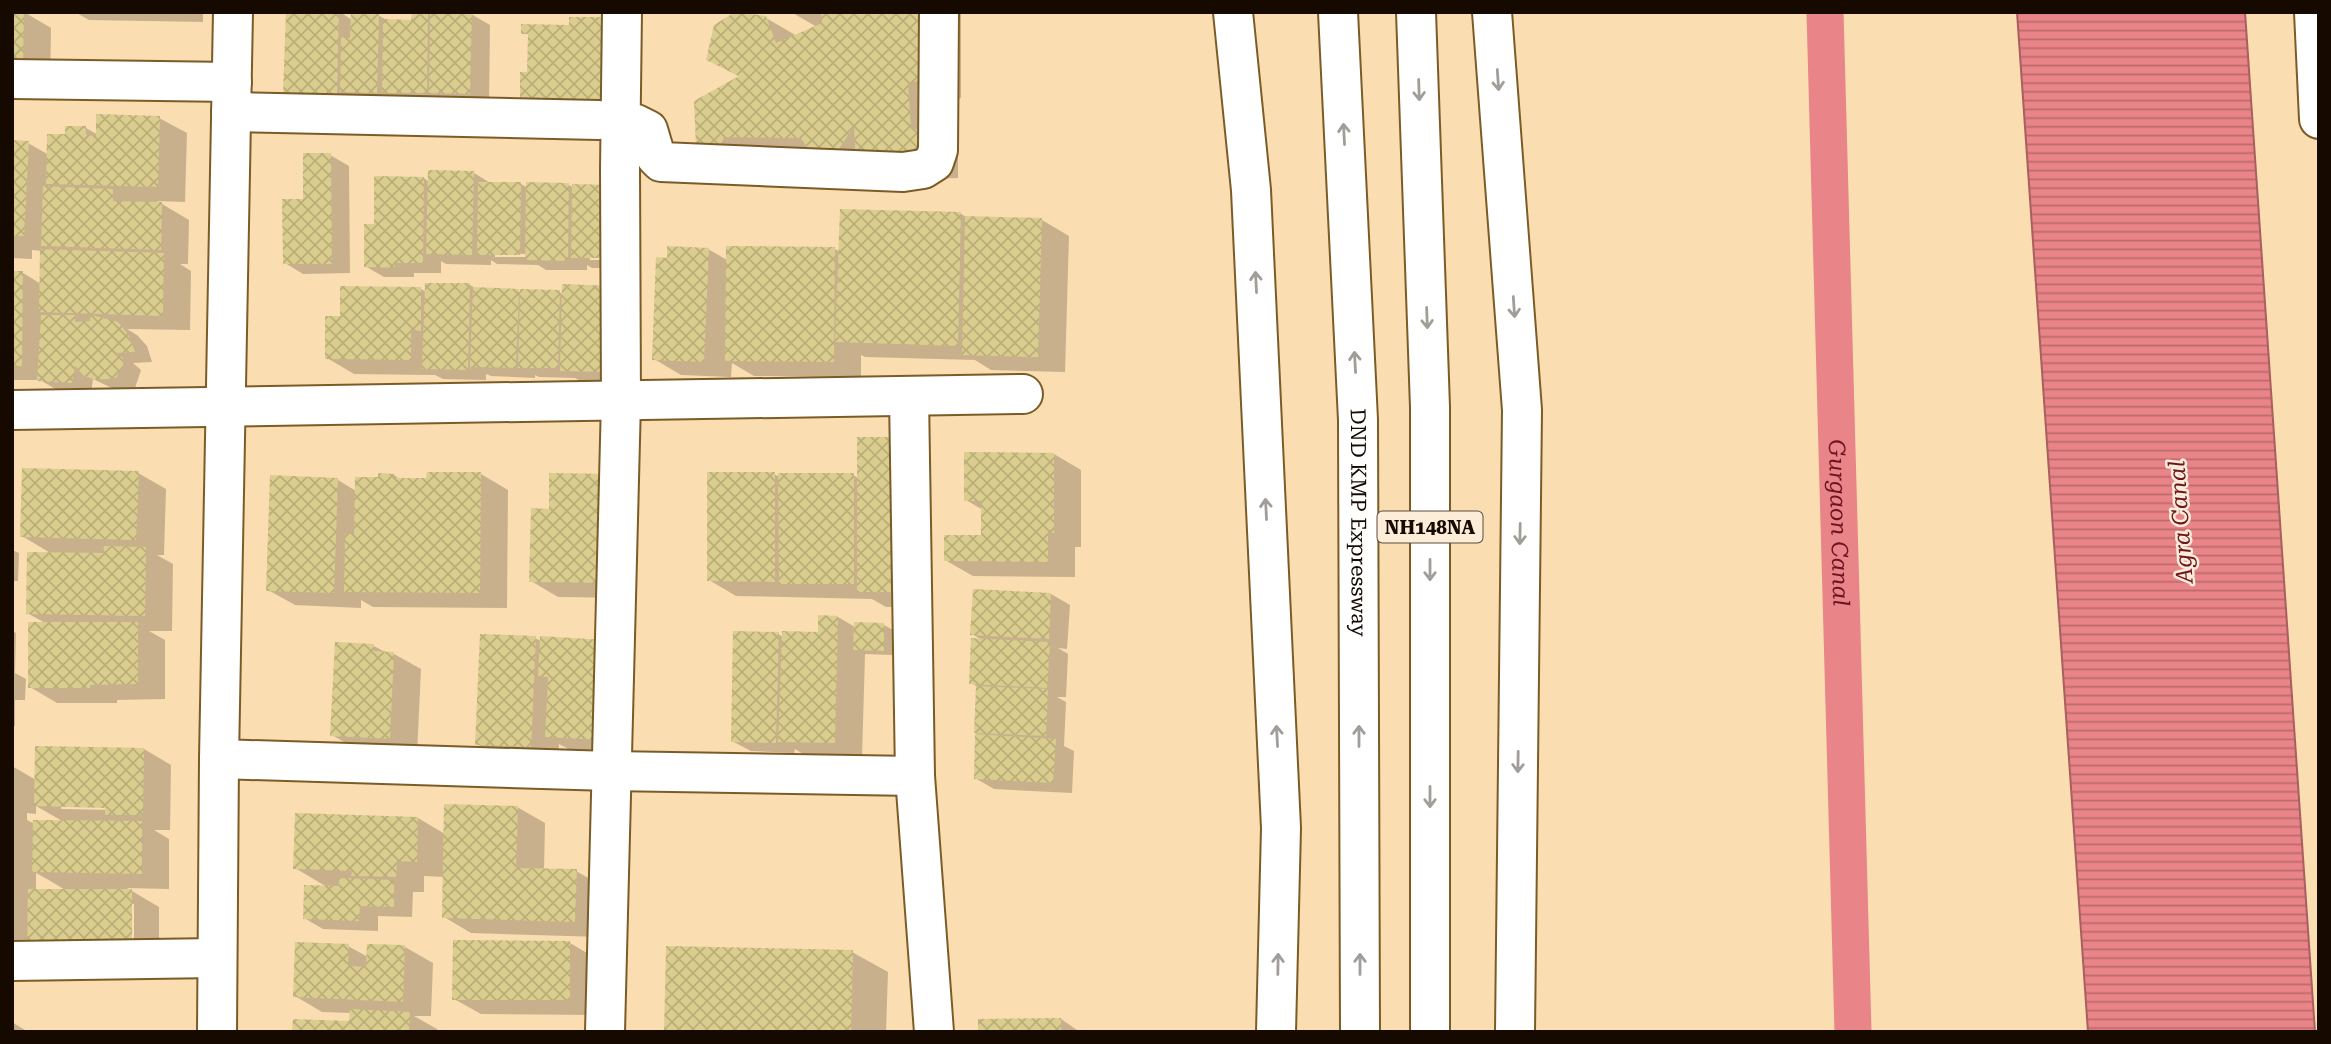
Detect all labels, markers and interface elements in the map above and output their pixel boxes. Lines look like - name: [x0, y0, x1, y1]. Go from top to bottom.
- one-way arrow: [1492, 68, 1505, 91]
- one-way arrow: [1412, 79, 1426, 102]
- one-way arrow: [1338, 123, 1351, 146]
- one-way arrow: [1249, 270, 1262, 293]
- one-way arrow: [1508, 295, 1521, 318]
- one-way arrow: [1420, 306, 1433, 329]
- one-way arrow: [1348, 351, 1361, 373]
- street label: DND KMP Expressway: [1345, 408, 1371, 637]
- water label: Gurgaon Canal: [1823, 439, 1855, 607]
- water label: Agra Canal: [2163, 460, 2199, 586]
- one-way arrow: [1260, 498, 1273, 521]
- road number: NH148NA: [1378, 512, 1482, 542]
- one-way arrow: [1513, 523, 1527, 546]
- one-way arrow: [1423, 558, 1437, 581]
- one-way arrow: [1270, 725, 1283, 748]
- one-way arrow: [1352, 725, 1366, 748]
- one-way arrow: [1511, 750, 1525, 773]
- one-way arrow: [1423, 785, 1437, 808]
- one-way arrow: [1271, 952, 1285, 975]
- one-way arrow: [1353, 952, 1367, 975]

